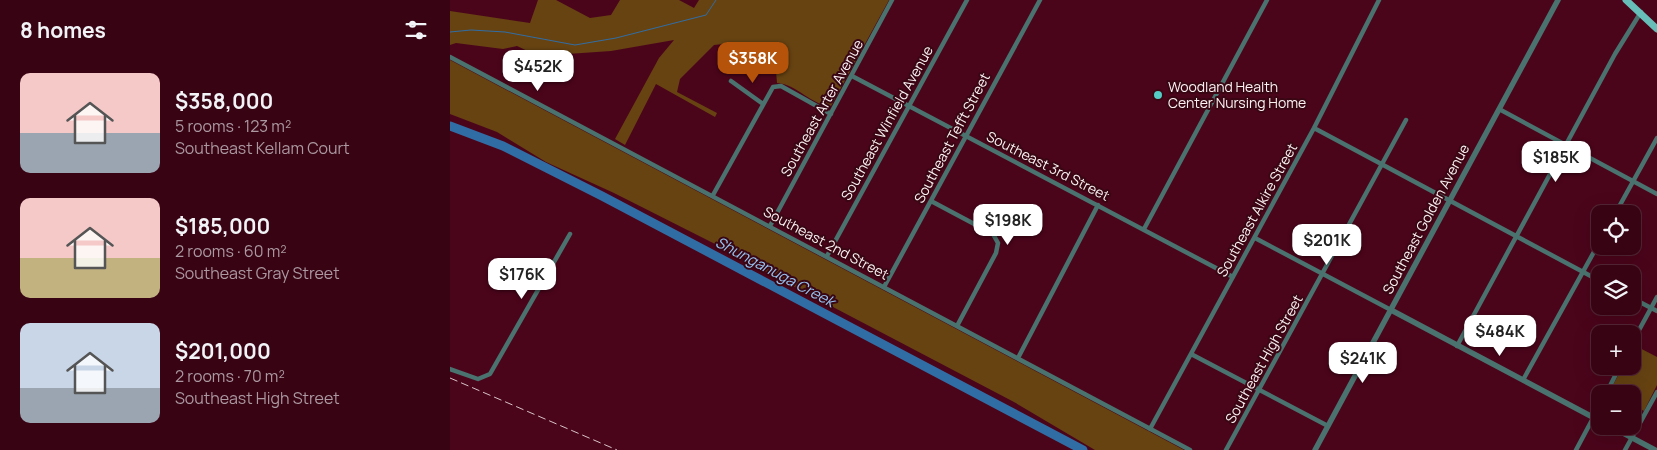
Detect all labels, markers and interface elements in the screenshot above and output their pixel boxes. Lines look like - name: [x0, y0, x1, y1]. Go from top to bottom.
- text: 8 homes: [20, 16, 106, 44]
- icon: filters: [402, 16, 430, 44]
- street label: Southeast Arter Avenue: [776, 36, 867, 180]
- pin: $358K: [718, 42, 788, 84]
- street label: Southeast Winfield Avenue: [836, 42, 937, 203]
- text: $358K: [729, 47, 777, 69]
- pin: $452K: [503, 49, 573, 92]
- text: $452K: [514, 55, 562, 77]
- street label: Southeast Tefft Street: [909, 69, 994, 206]
- place label: Woodland Health Center Nursing Home: [1168, 77, 1306, 112]
- text: $358,000: [175, 87, 273, 115]
- marker: Woodland Health Center Nursing Home: [1152, 89, 1164, 101]
- icon: home: [60, 93, 120, 153]
- text: 5 rooms · 123 m²: [175, 115, 291, 137]
- street label: Southeast 3rd Street: [984, 126, 1113, 205]
- text: Southeast Kellam Court: [175, 137, 350, 159]
- street label: Southeast Alkire Street: [1212, 139, 1301, 280]
- street label: Southeast Golden Avenue: [1378, 140, 1473, 297]
- pin: $185K: [1521, 140, 1591, 183]
- text: $185K: [1533, 146, 1579, 168]
- street label: Southeast 2nd Street: [760, 201, 892, 284]
- pin: $198K: [973, 204, 1043, 246]
- map controls: [1591, 205, 1641, 435]
- button: locate: [1591, 205, 1641, 255]
- text: $198K: [984, 209, 1032, 231]
- text: $185,000: [175, 212, 270, 240]
- icon: home: [60, 218, 120, 278]
- pin: $201K: [1292, 224, 1362, 266]
- text: $201K: [1303, 229, 1351, 251]
- water label: Shunganuga Creek: [712, 231, 841, 313]
- text: 2 rooms · 60 m²: [175, 240, 287, 262]
- pin: $176K: [487, 258, 557, 300]
- text: Southeast Gray Street: [175, 262, 340, 284]
- text: $176K: [499, 263, 545, 285]
- button: layers: [1591, 265, 1641, 315]
- street label: Southeast High Street: [1220, 291, 1307, 426]
- pin: $484K: [1465, 314, 1535, 357]
- text: $484K: [1475, 320, 1525, 342]
- button: +: [1591, 325, 1641, 375]
- text: $201,000: [175, 337, 271, 365]
- pin: $241K: [1328, 342, 1398, 384]
- icon: home: [60, 343, 120, 403]
- text: $241K: [1340, 347, 1386, 369]
- text: 2 rooms · 70 m²: [175, 365, 285, 387]
- button: −: [1591, 385, 1641, 435]
- text: Southeast High Street: [175, 387, 340, 409]

